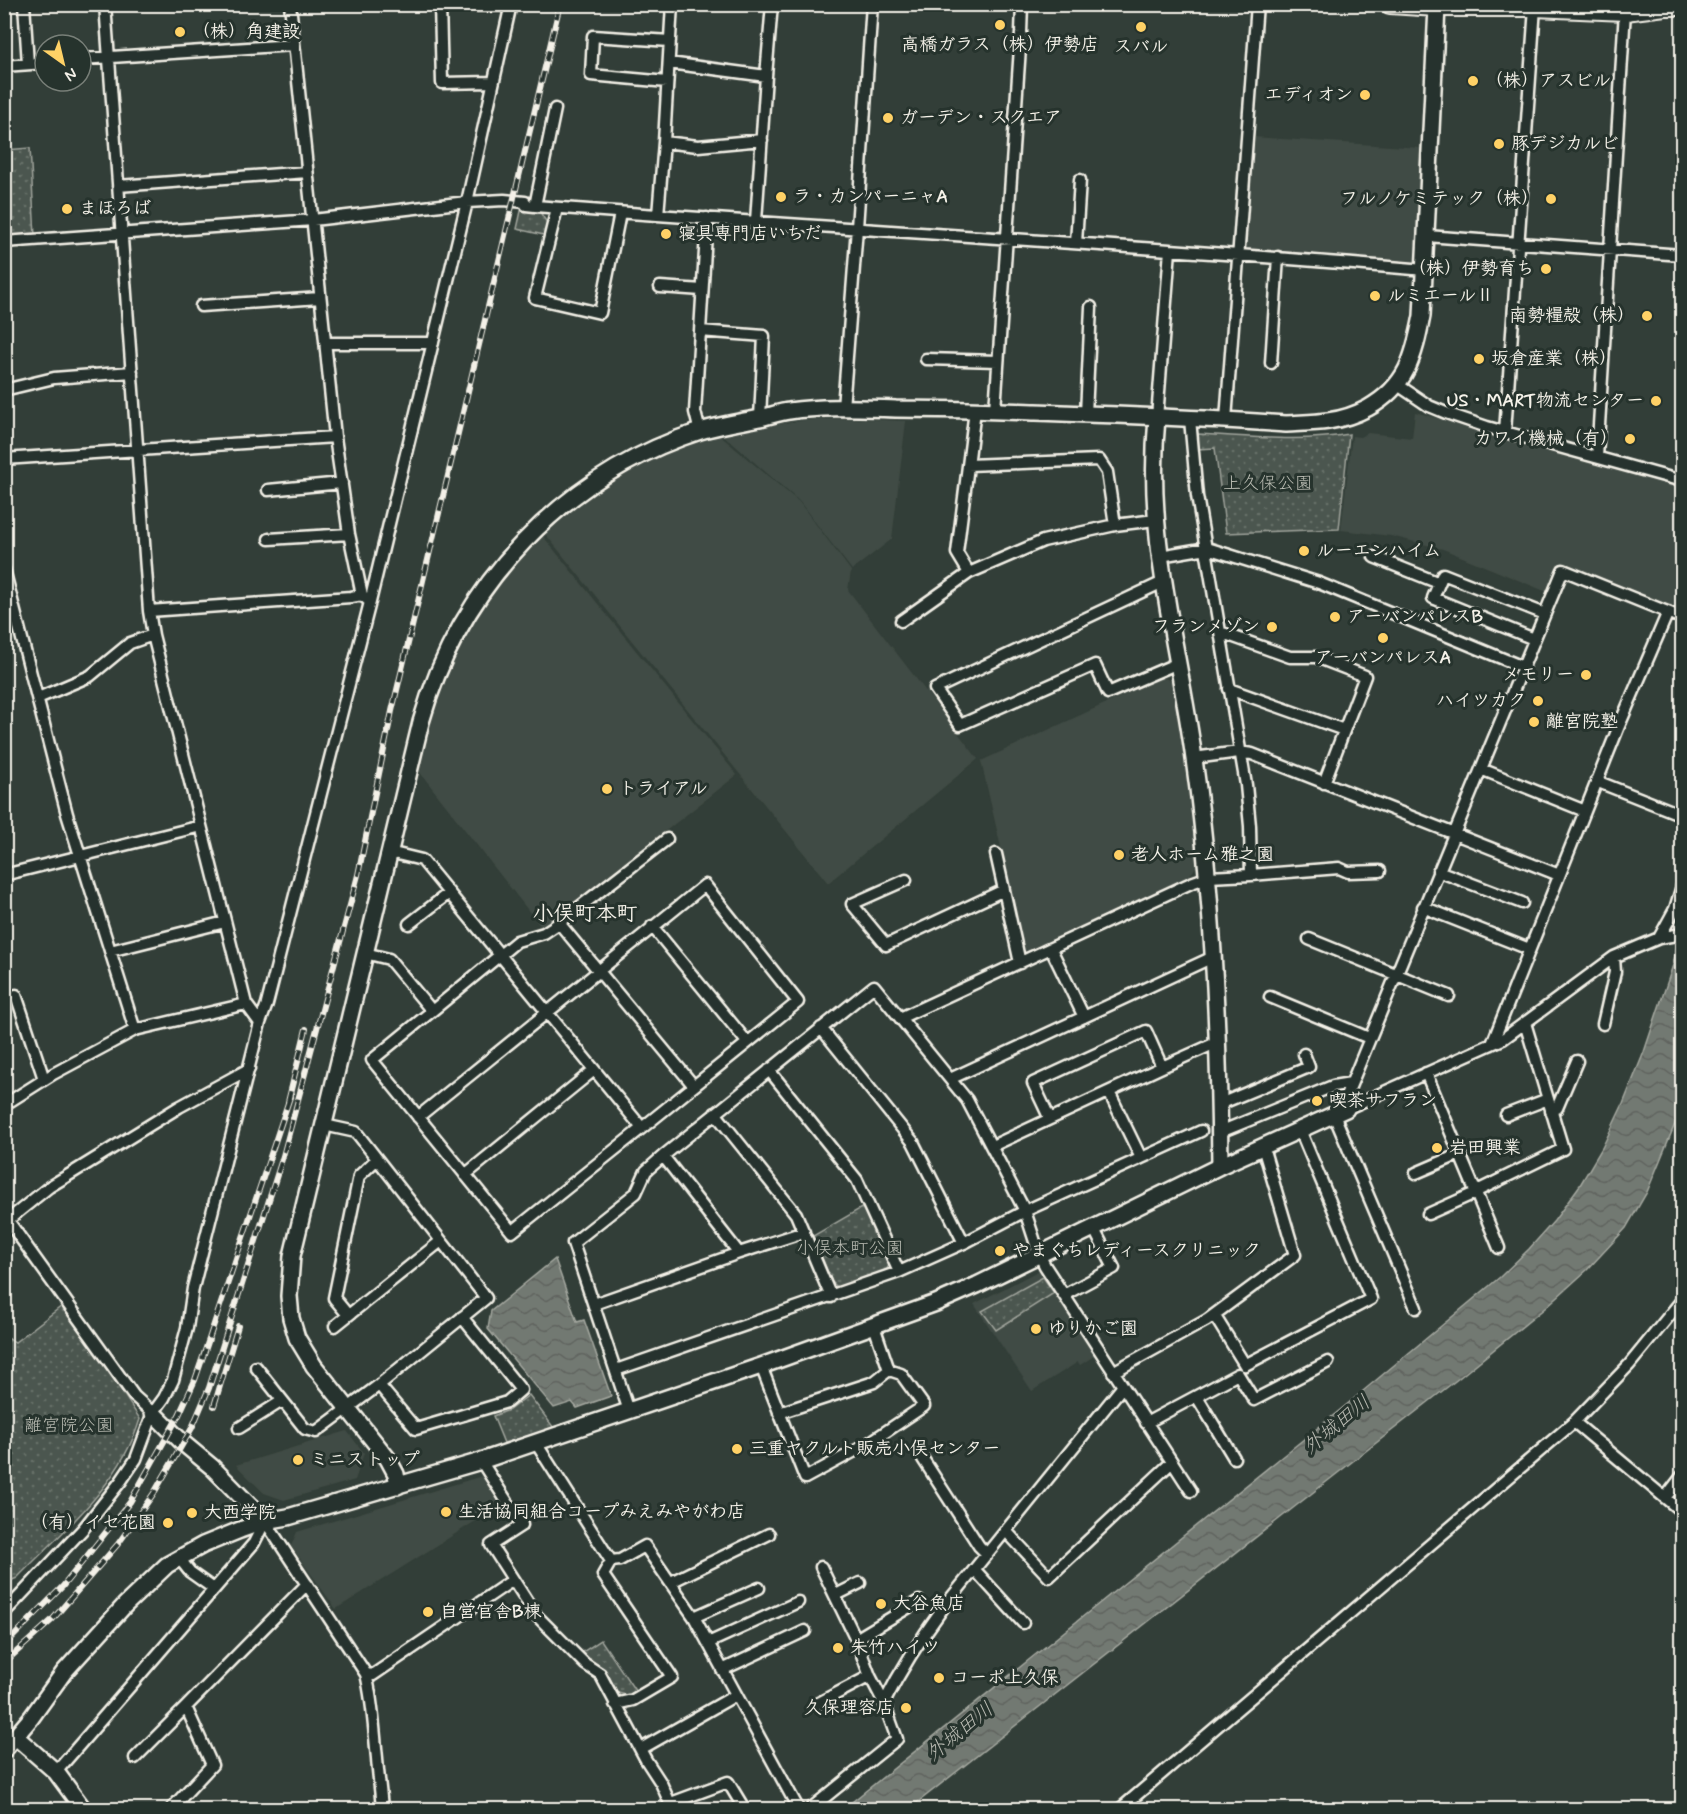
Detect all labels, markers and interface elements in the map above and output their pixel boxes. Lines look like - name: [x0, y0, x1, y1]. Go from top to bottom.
- marker: 高橋ガラス（株）伊勢店: [993, 18, 1007, 32]
- place label: （株）角建設: [192, 20, 300, 44]
- marker: スバル: [1134, 20, 1148, 34]
- marker: （株）角建設: [173, 25, 187, 39]
- north arrow: [33, 33, 93, 93]
- place label: 高橋ガラス（株）伊勢店: [901, 33, 1099, 57]
- place label: スバル: [1114, 35, 1168, 59]
- text: N: [60, 63, 81, 86]
- place label: （株）アスビル: [1485, 69, 1611, 93]
- marker: （株）アスビル: [1466, 74, 1480, 88]
- place label: エディオン: [1264, 83, 1353, 107]
- marker: エディオン: [1358, 88, 1372, 102]
- place label: ガーデン・スクエア: [900, 106, 1062, 130]
- marker: ガーデン・スクエア: [881, 111, 895, 125]
- place label: 豚デジカルビ: [1511, 132, 1619, 156]
- marker: 豚デジカルビ: [1492, 137, 1506, 151]
- place label: ラ・カンパーニャA: [793, 185, 948, 209]
- place label: フルノケミテック（株）: [1340, 187, 1539, 211]
- marker: ラ・カンパーニャA: [774, 190, 788, 204]
- marker: フルノケミテック（株）: [1544, 192, 1558, 206]
- place label: まほろば: [79, 197, 151, 221]
- marker: まほろば: [60, 202, 74, 216]
- place label: 寝具専門店いちだ: [678, 222, 822, 246]
- marker: 寝具専門店いちだ: [659, 227, 673, 241]
- place label: （株）伊勢育ち: [1408, 257, 1534, 281]
- marker: （株）伊勢育ち: [1539, 262, 1553, 276]
- place label: ルミエールⅡ: [1387, 284, 1494, 308]
- marker: ルミエールⅡ: [1368, 289, 1382, 303]
- place label: 南勢糧殻（株）: [1509, 304, 1635, 328]
- marker: 南勢糧殻（株）: [1640, 309, 1654, 323]
- place label: 坂倉産業（株）: [1491, 347, 1617, 371]
- marker: 坂倉産業（株）: [1472, 352, 1486, 366]
- place label: US・MART物流センター: [1447, 389, 1644, 413]
- marker: US・MART物流センター: [1649, 394, 1663, 408]
- place label: カワイ機械（有）: [1474, 427, 1618, 451]
- marker: カワイ機械（有）: [1623, 432, 1637, 446]
- park label: 上久保公園: [1223, 472, 1313, 496]
- place label: ルーエンハイム: [1316, 539, 1441, 563]
- marker: ルーエンハイム: [1297, 544, 1311, 558]
- place label: アーバンパレスB: [1347, 605, 1484, 629]
- marker: アーバンパレスB: [1328, 610, 1342, 624]
- place label: フランメゾン: [1152, 615, 1260, 639]
- marker: フランメゾン: [1265, 620, 1279, 634]
- marker: アーバンパレスA: [1376, 631, 1390, 645]
- place label: アーバンパレスA: [1315, 646, 1451, 670]
- place label: メモリー: [1502, 663, 1574, 687]
- marker: メモリー: [1579, 668, 1593, 682]
- place label: ハイツカク: [1436, 689, 1526, 713]
- marker: ハイツカク: [1531, 694, 1545, 708]
- place label: 離宮院塾: [1546, 710, 1618, 734]
- marker: 離宮院塾: [1527, 715, 1541, 729]
- place label: トライアル: [619, 777, 708, 801]
- marker: トライアル: [600, 782, 614, 796]
- place label: 老人ホーム雅之園: [1131, 843, 1274, 867]
- marker: 老人ホーム雅之園: [1112, 848, 1126, 862]
- district label: 小俣町本町: [533, 900, 638, 928]
- place label: 喫茶サフラン: [1329, 1089, 1437, 1113]
- marker: 喫茶サフラン: [1310, 1094, 1324, 1108]
- place label: 岩田興業: [1449, 1136, 1521, 1160]
- marker: 岩田興業: [1430, 1141, 1444, 1155]
- park label: 小俣本町公園: [796, 1237, 904, 1261]
- place label: やまぐちレディースクリニック: [1012, 1239, 1261, 1263]
- marker: やまぐちレディースクリニック: [993, 1244, 1007, 1258]
- place label: ゆりかご園: [1048, 1317, 1138, 1341]
- marker: ゆりかご園: [1029, 1322, 1043, 1336]
- water label: 外城田川: [1297, 1389, 1377, 1461]
- park label: 離宮院公園: [24, 1414, 114, 1438]
- place label: 三重ヤクルト販売小俣センター: [749, 1437, 1000, 1461]
- marker: 三重ヤクルト販売小俣センター: [730, 1442, 744, 1456]
- place label: ミニストップ: [310, 1448, 420, 1472]
- marker: ミニストップ: [291, 1453, 305, 1467]
- place label: 生活協同組合コープみえみやがわ店: [458, 1500, 745, 1524]
- place label: 大西学院: [204, 1501, 276, 1525]
- marker: 生活協同組合コープみえみやがわ店: [439, 1505, 453, 1519]
- marker: 大西学院: [185, 1506, 199, 1520]
- place label: （有）イセ花園: [30, 1511, 156, 1535]
- marker: （有）イセ花園: [161, 1516, 175, 1530]
- place label: 大谷魚店: [893, 1592, 965, 1616]
- marker: 大谷魚店: [874, 1597, 888, 1611]
- place label: 自営官舎B棟: [440, 1600, 541, 1624]
- marker: 自営官舎B棟: [421, 1605, 435, 1619]
- place label: 朱竹ハイツ: [850, 1636, 940, 1660]
- marker: 朱竹ハイツ: [831, 1641, 845, 1655]
- place label: コーポ上久保: [951, 1666, 1059, 1690]
- marker: コーポ上久保: [932, 1671, 946, 1685]
- place label: 久保理容店: [804, 1696, 894, 1720]
- water label: 外城田川: [920, 1696, 1000, 1768]
- marker: 久保理容店: [899, 1701, 913, 1715]

